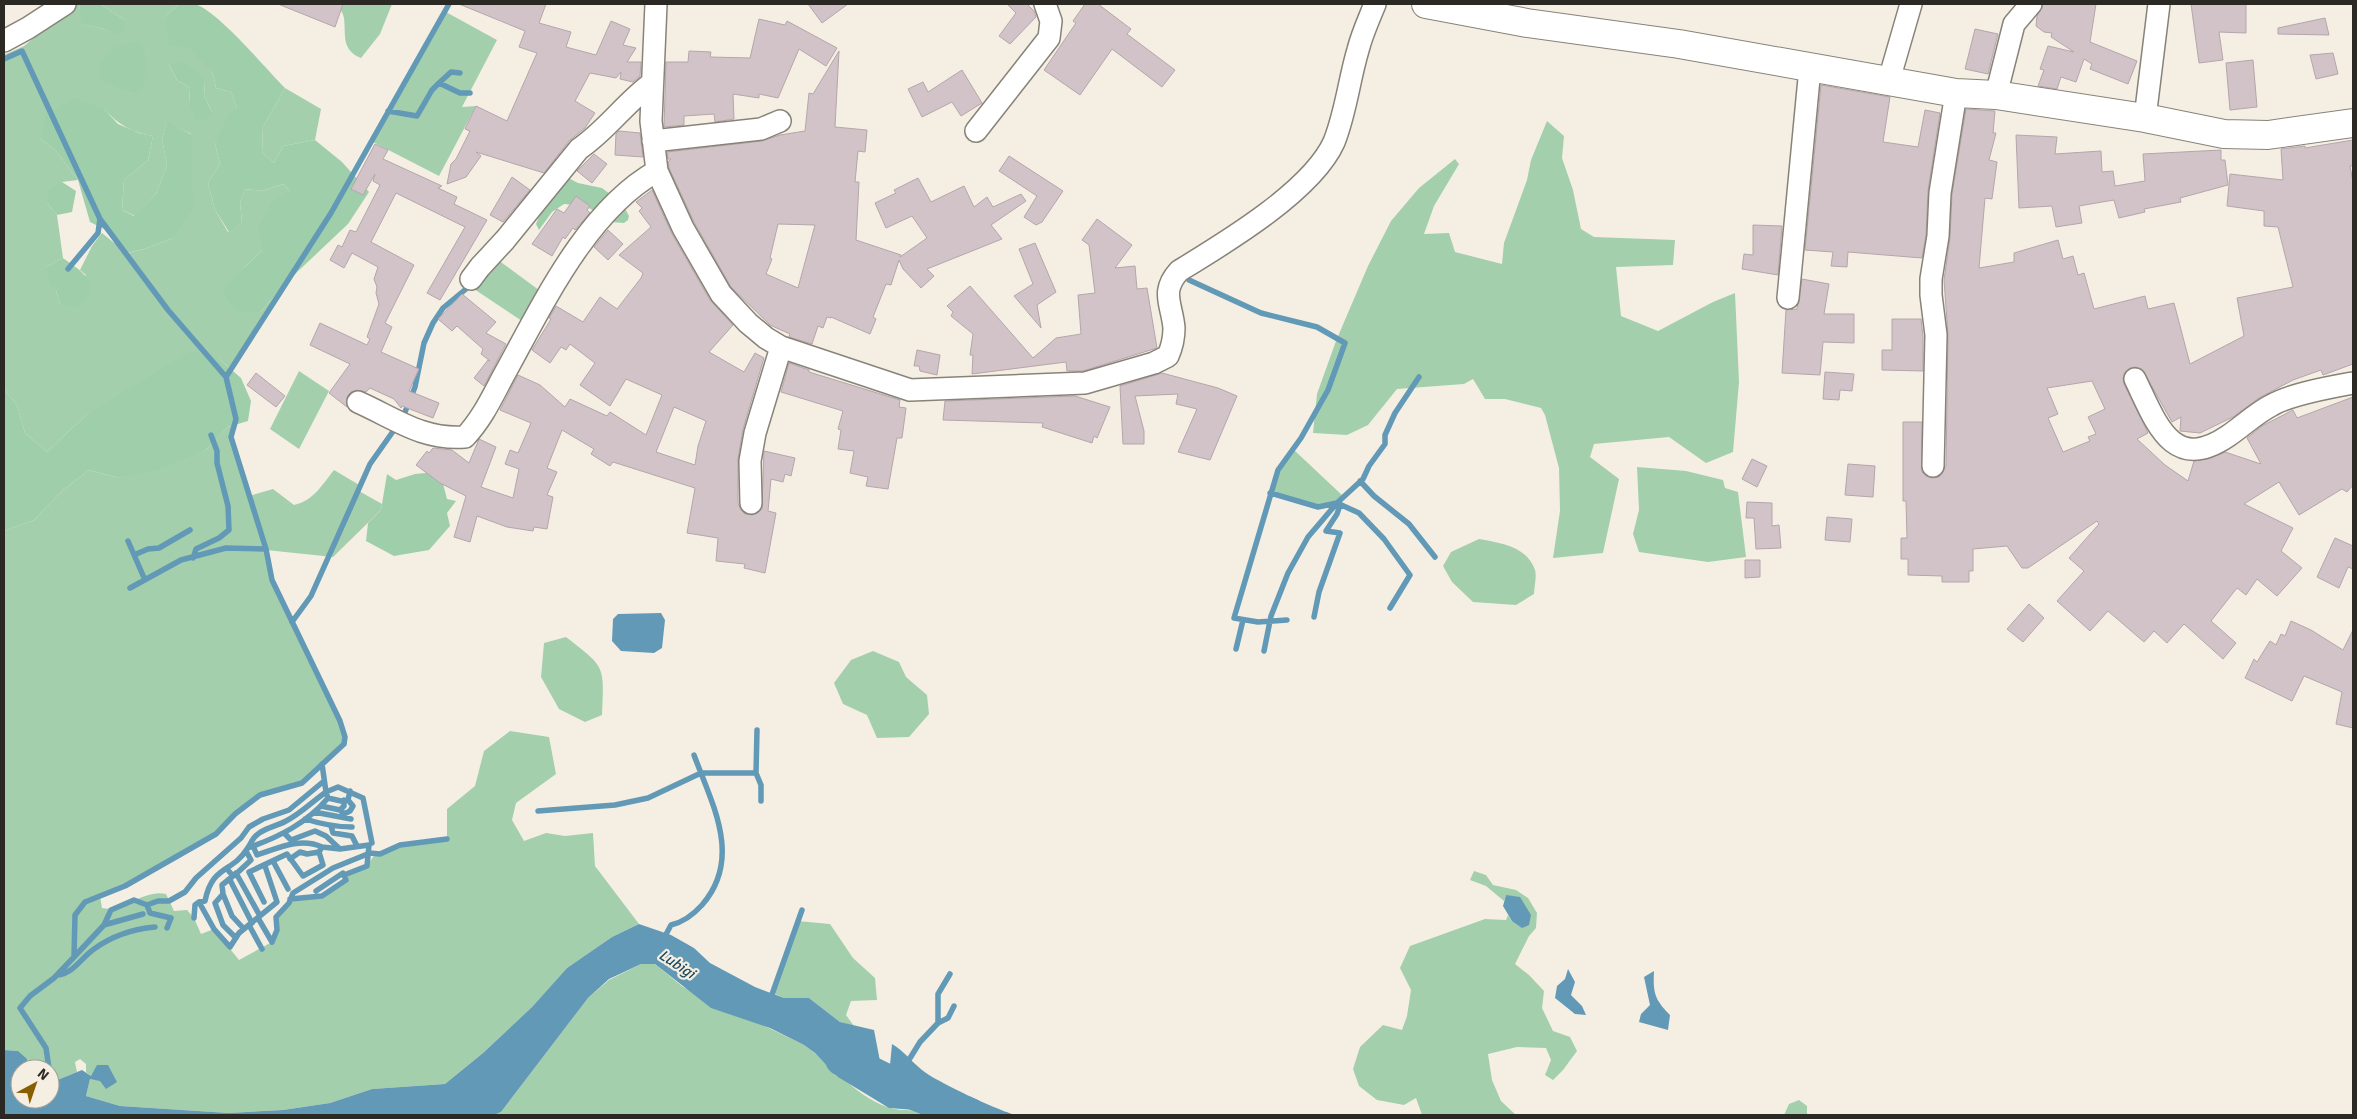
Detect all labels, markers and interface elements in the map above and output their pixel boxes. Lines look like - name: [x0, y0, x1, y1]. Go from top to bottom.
- water label: Lubigi: [655, 946, 700, 983]
- north arrow: [10, 1059, 60, 1109]
- text: N: [34, 1065, 52, 1084]

